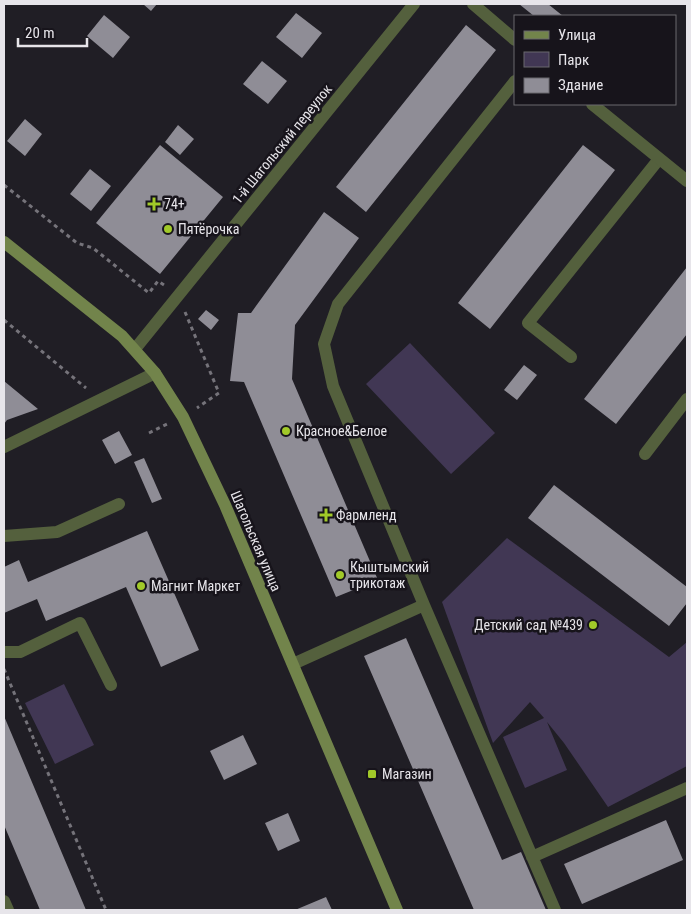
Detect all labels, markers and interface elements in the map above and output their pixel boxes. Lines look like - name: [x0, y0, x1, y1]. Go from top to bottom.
- scale bar: [18, 15, 86, 47]
- legend: [514, 15, 676, 105]
- text: 20 m: [25, 24, 55, 42]
- text: Улица: [558, 26, 596, 44]
- text: Парк: [558, 51, 589, 69]
- text: Здание: [558, 76, 603, 94]
- street label: 1-й Шагольский переулок: [229, 81, 335, 207]
- place label: 74+: [164, 196, 185, 212]
- marker: 74+: [148, 198, 160, 210]
- place label: Пятёрочка: [178, 221, 240, 237]
- marker: Пятёрочка: [162, 223, 174, 235]
- place label: Красное&Белое: [296, 423, 388, 439]
- marker: Красное&Белое: [280, 425, 292, 437]
- street label: Шагольская улица: [228, 488, 284, 594]
- place label: Фармленд: [336, 507, 397, 523]
- marker: Фармленд: [320, 509, 332, 521]
- place label: Кыштымский трикотаж: [350, 559, 429, 591]
- marker: Кыштымский трикотаж: [334, 569, 346, 581]
- place label: Магнит Маркет: [151, 578, 240, 594]
- marker: Магнит Маркет: [135, 580, 147, 592]
- place label: Детский сад №439: [474, 617, 583, 633]
- marker: Детский сад №439: [587, 619, 599, 631]
- place label: Магазин: [382, 766, 432, 782]
- marker: Магазин: [366, 768, 378, 780]

